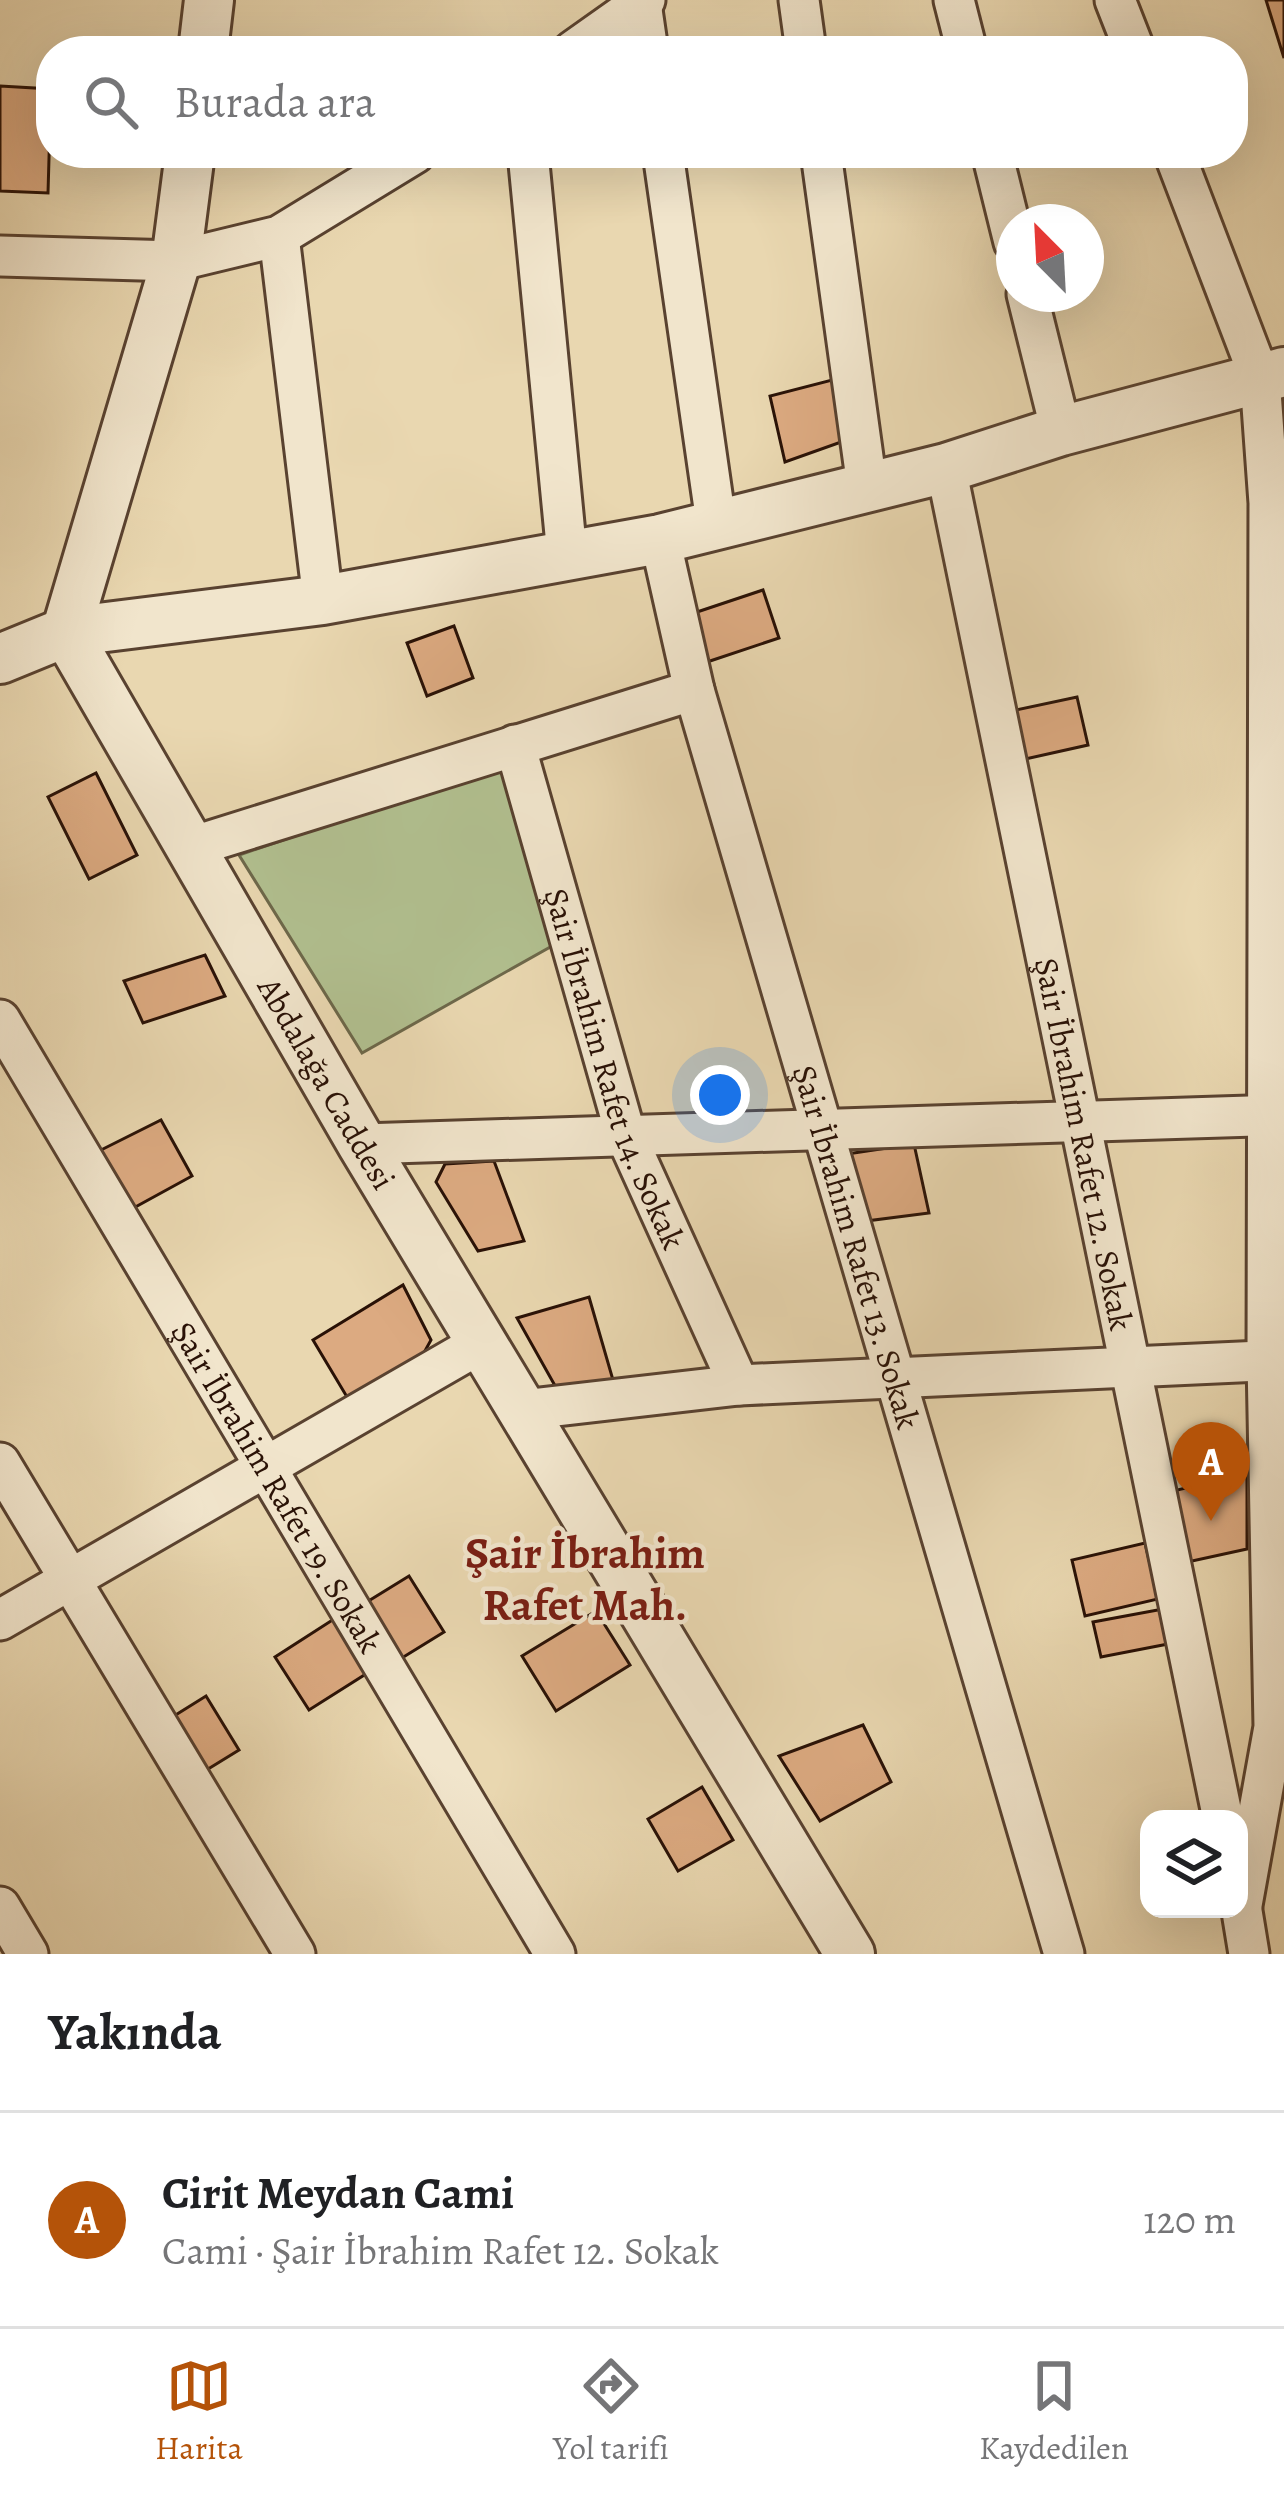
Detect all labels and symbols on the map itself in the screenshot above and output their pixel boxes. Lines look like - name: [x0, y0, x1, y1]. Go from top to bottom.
- north arrow: [996, 204, 1104, 312]
- street label: Şair İbrahim Rafet 14. Sokak: [534, 883, 696, 1256]
- street label: Şair İbrahim Rafet 12. Sokak: [1024, 954, 1144, 1334]
- street label: Abdalağa Caddesi: [247, 968, 406, 1198]
- street label: Şair İbrahim Rafet 13. Sokak: [782, 1060, 931, 1434]
- your location: [690, 1065, 750, 1125]
- street label: Şair İbrahim Rafet 19. Sokak: [161, 1313, 393, 1661]
- pin: A: [1172, 1422, 1250, 1521]
- district label: Şair İbrahim Rafet Mah.: [465, 1522, 705, 1636]

